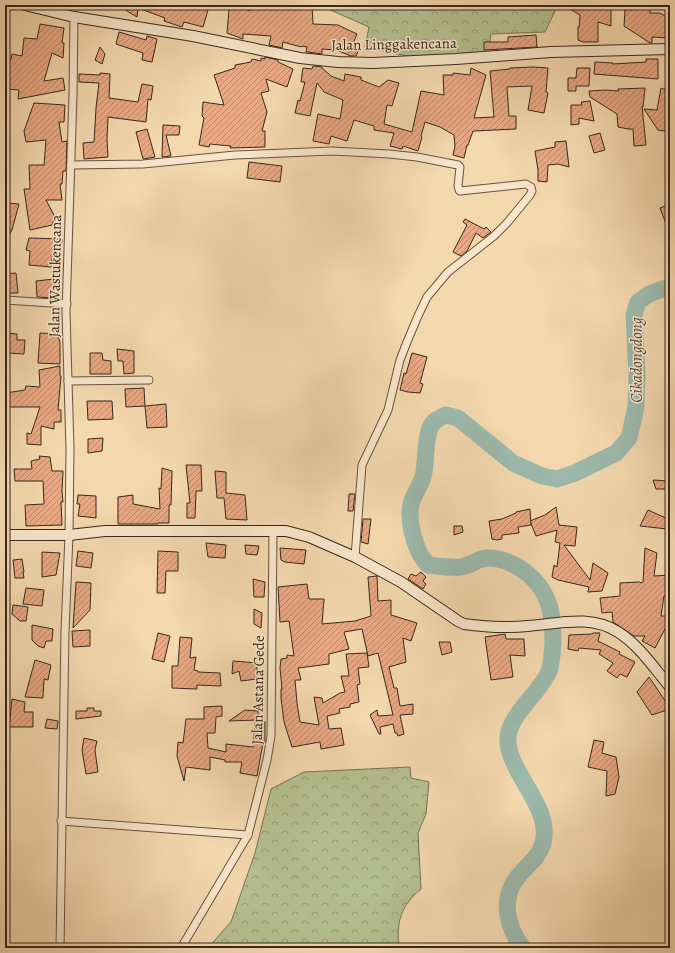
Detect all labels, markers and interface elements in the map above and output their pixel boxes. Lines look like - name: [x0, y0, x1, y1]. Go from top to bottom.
- street label: Jalan Linggakencana: [331, 33, 457, 55]
- street label: Jalan Wastukencana: [44, 214, 66, 337]
- water label: Cikadongdong: [626, 317, 648, 403]
- street label: Jalan Astana Gede: [247, 635, 269, 745]

